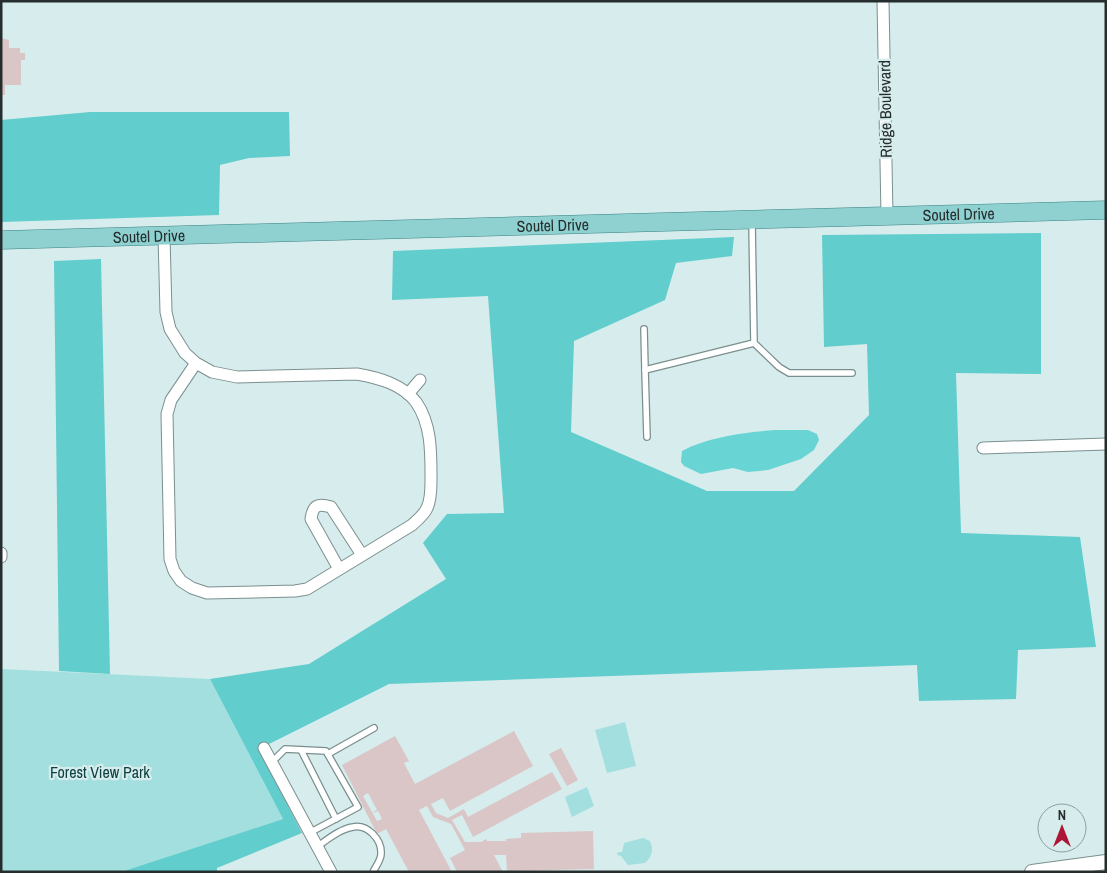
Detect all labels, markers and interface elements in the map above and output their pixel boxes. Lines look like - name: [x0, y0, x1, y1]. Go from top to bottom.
- street label: Ridge Boulevard: [873, 60, 897, 158]
- street label: Soutel Drive: [922, 202, 995, 226]
- street label: Soutel Drive: [516, 213, 589, 237]
- street label: Soutel Drive: [113, 224, 185, 248]
- park label: Forest View Park: [50, 761, 150, 783]
- north arrow: [1037, 803, 1087, 853]
- text: N: [1058, 806, 1066, 824]

